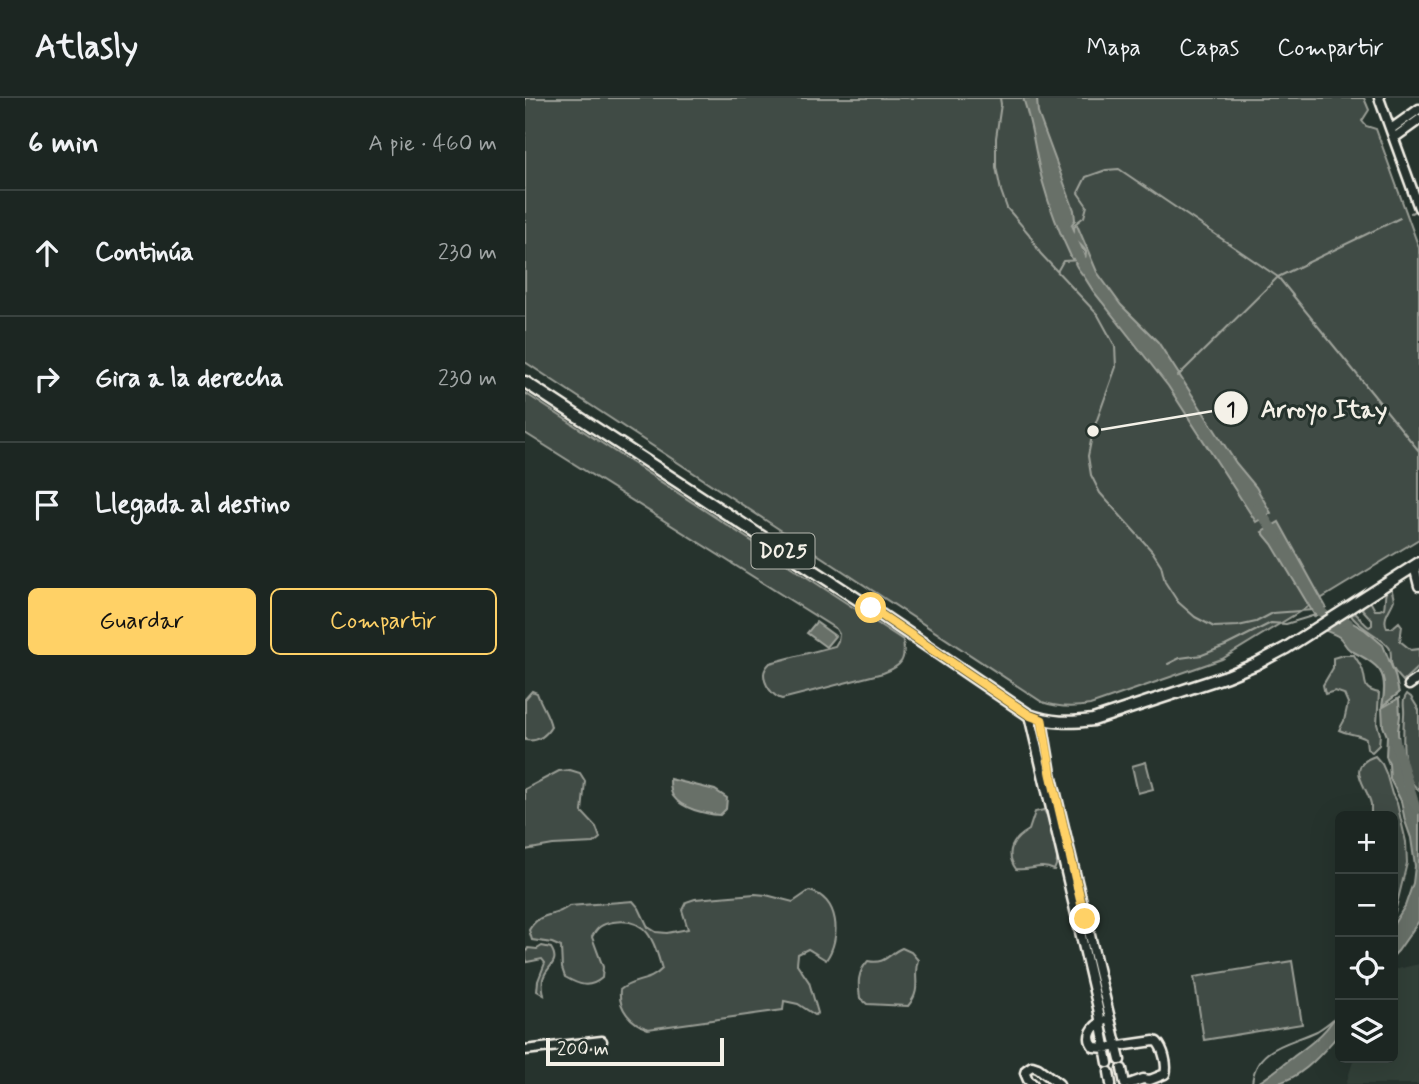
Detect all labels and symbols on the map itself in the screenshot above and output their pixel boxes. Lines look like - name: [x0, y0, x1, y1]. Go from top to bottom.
- callout: Arroyo Itay: [1213, 386, 1399, 431]
- text: Arroyo Itay: [1261, 395, 1387, 426]
- text: 1: [1226, 396, 1236, 424]
- road number: D025: [751, 533, 815, 568]
- route start: [855, 592, 886, 623]
- route end: [1069, 903, 1100, 934]
- scale bar: [546, 1035, 725, 1067]

